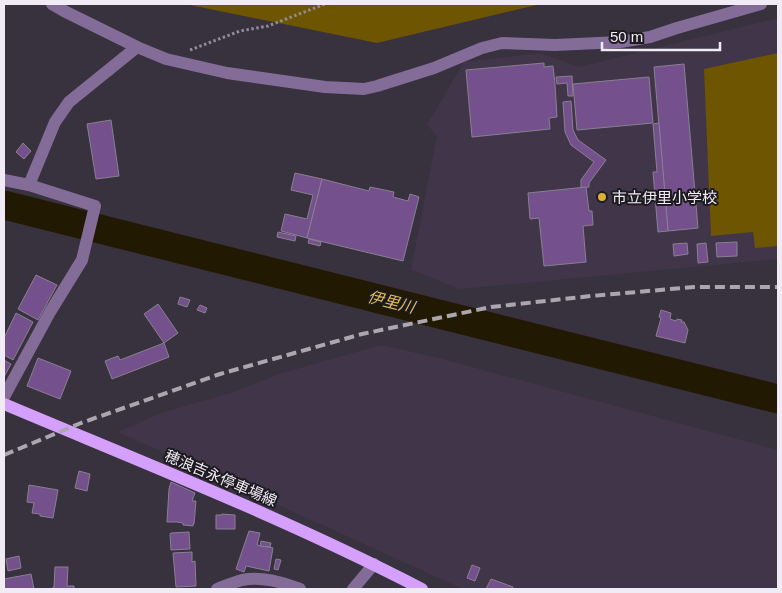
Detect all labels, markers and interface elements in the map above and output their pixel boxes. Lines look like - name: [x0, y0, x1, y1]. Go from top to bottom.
- scale bar: [602, 20, 720, 52]
- text: 50 m: [610, 28, 643, 45]
- place label: 市立伊里小学校: [612, 189, 717, 206]
- marker: 市立伊里小学校: [596, 191, 608, 203]
- water label: 伊里川: [366, 288, 418, 317]
- street label: 穂浪吉永停車場線: [162, 447, 280, 509]

